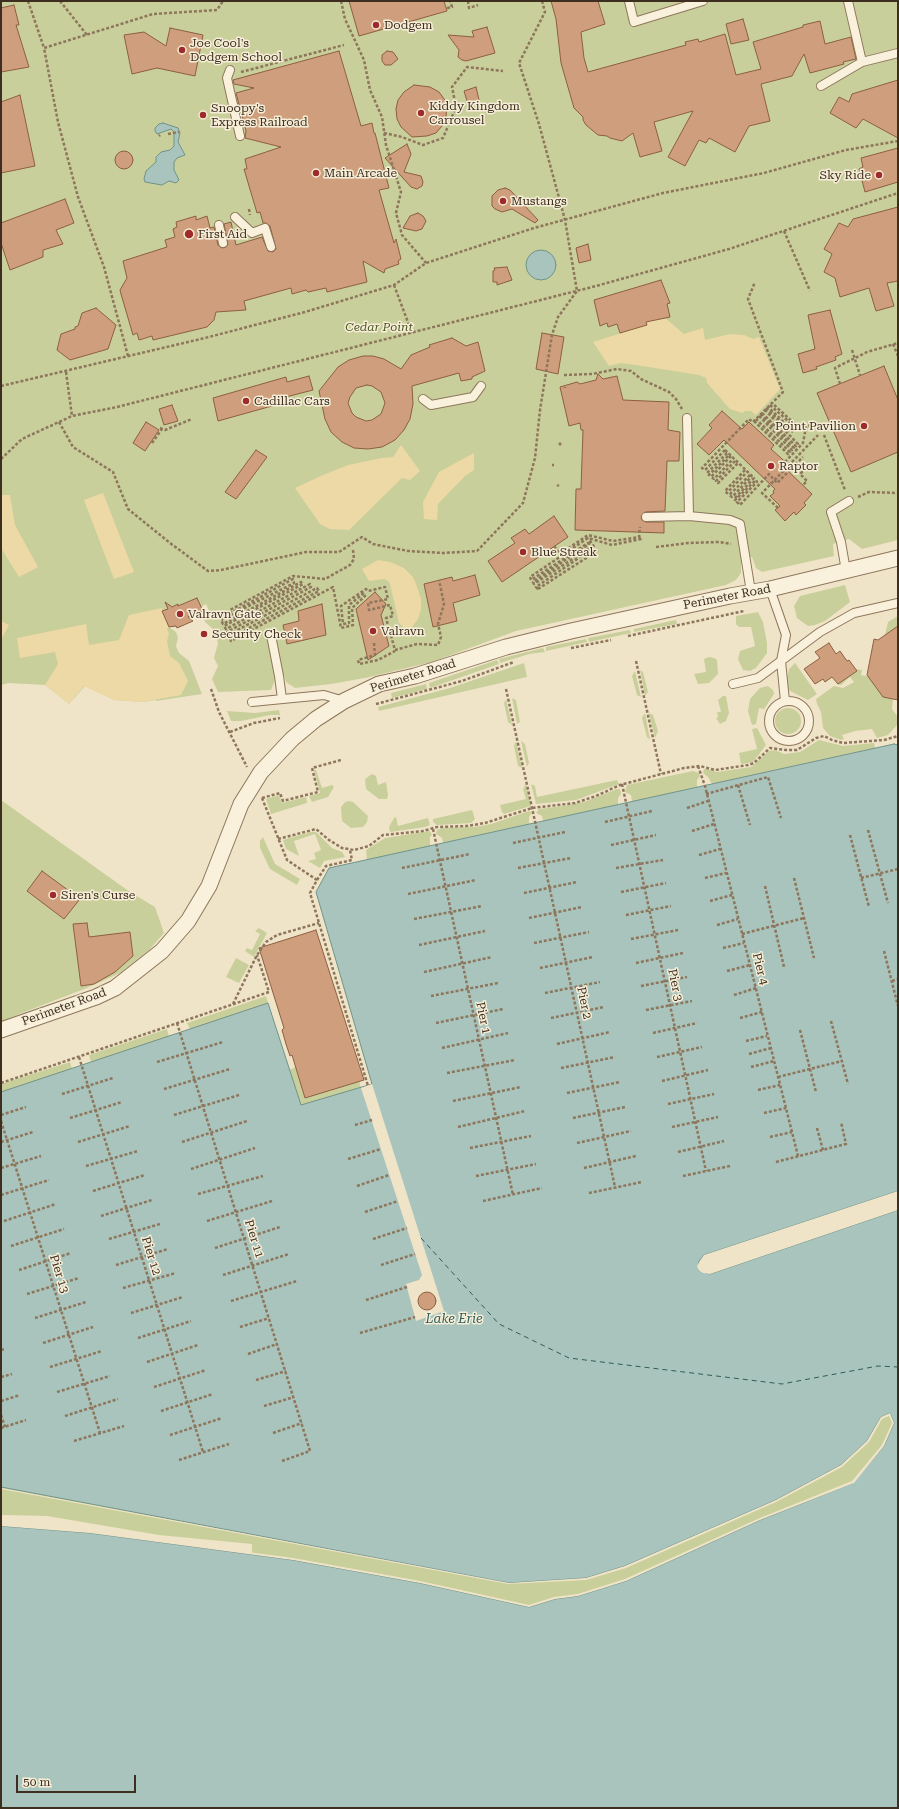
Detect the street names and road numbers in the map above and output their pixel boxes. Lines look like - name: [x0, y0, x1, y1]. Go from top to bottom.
- street label: Perimeter Road: [682, 581, 772, 613]
- street label: Perimeter Road: [368, 656, 458, 696]
- street label: Pier 4: [749, 951, 771, 987]
- street label: Pier 3: [665, 967, 685, 1003]
- street label: Perimeter Road: [20, 985, 108, 1029]
- street label: Pier 2: [574, 985, 594, 1021]
- street label: Pier 1: [473, 1000, 493, 1036]
- street label: Pier 11: [241, 1218, 267, 1260]
- street label: Pier 12: [138, 1235, 164, 1277]
- street label: Pier 13: [46, 1253, 72, 1295]

